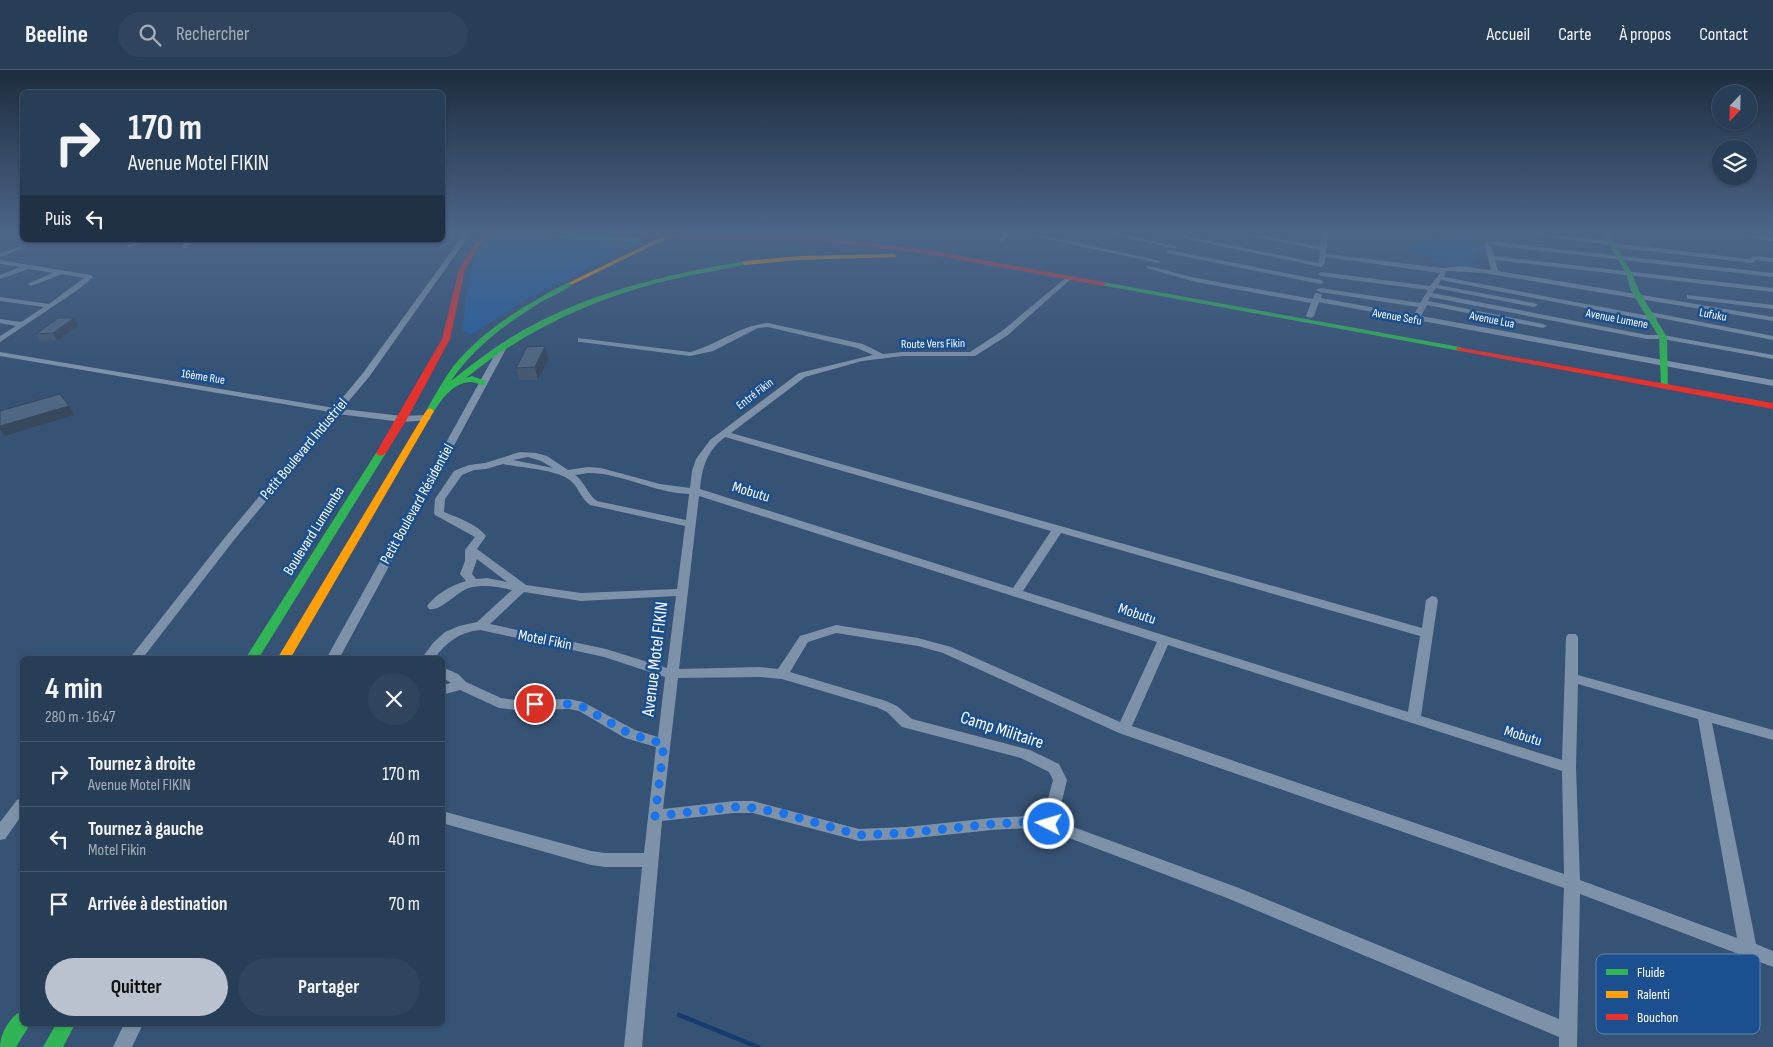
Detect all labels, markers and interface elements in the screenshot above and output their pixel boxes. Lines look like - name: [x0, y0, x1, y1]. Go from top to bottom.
- search box: [118, 12, 468, 57]
- text: Beeline: [25, 20, 88, 49]
- icon: search: [136, 21, 164, 49]
- text: Rechercher: [176, 23, 249, 46]
- text: Accueil: [1486, 24, 1530, 45]
- text: Carte: [1558, 24, 1591, 45]
- text: À propos: [1619, 24, 1671, 45]
- text: Contact: [1699, 24, 1748, 45]
- north arrow: [1712, 85, 1758, 130]
- map controls: [1712, 85, 1757, 185]
- text: 170 m: [128, 107, 202, 150]
- icon: right: [45, 110, 110, 175]
- button: layers: [1712, 140, 1757, 185]
- text: Avenue Motel FIKIN: [128, 150, 269, 177]
- icon: left: [81, 205, 109, 233]
- text: Puis: [45, 208, 71, 231]
- street label: Avenue Sefu: [1370, 305, 1423, 329]
- street label: Avenue Lumene: [1584, 305, 1650, 332]
- street label: Lufuku: [1698, 305, 1728, 325]
- street label: Avenue Lua: [1467, 308, 1516, 332]
- street label: Route Vers Fikin: [901, 336, 965, 352]
- street label: 16ème Rue: [180, 366, 226, 388]
- street label: Entré Fikin: [733, 375, 777, 413]
- street label: Petit Boulevard Industriel: [256, 394, 352, 504]
- street label: Petit Boulevard Résidentiel: [376, 441, 458, 567]
- street label: Mobutu: [730, 477, 772, 507]
- street label: Boulevard Lumumba: [279, 483, 349, 579]
- street label: Mobutu: [1116, 599, 1158, 629]
- street label: Avenue Motel FIKIN: [637, 600, 672, 719]
- street label: Motel Fikin: [516, 625, 574, 655]
- text: 4 min: [45, 671, 103, 707]
- button: close: [368, 673, 420, 725]
- pin: [514, 683, 556, 725]
- icon: arrive: [521, 690, 549, 718]
- street label: Camp Militaire: [958, 707, 1046, 753]
- text: 280 m · 16:47: [45, 708, 115, 727]
- street label: Mobutu: [1502, 721, 1544, 751]
- text: Tournez à droite: [88, 753, 196, 776]
- icon: right: [45, 760, 73, 788]
- text: 170 m: [382, 763, 420, 786]
- text: Avenue Motel FIKIN: [88, 776, 191, 795]
- position arrow: [1022, 797, 1074, 849]
- text: Tournez à gauche: [88, 818, 204, 841]
- icon: left: [45, 825, 73, 853]
- text: 40 m: [388, 828, 420, 851]
- text: Motel Fikin: [88, 841, 146, 860]
- icon: arrive: [45, 890, 73, 918]
- text: Arrivée à destination: [88, 893, 228, 916]
- text: 70 m: [389, 893, 420, 916]
- legend: [1596, 954, 1760, 1034]
- button: Quitter: [45, 958, 228, 1016]
- button: Partager: [238, 958, 420, 1016]
- text: Fluide: [1637, 964, 1665, 981]
- text: Ralenti: [1637, 986, 1670, 1003]
- text: Bouchon: [1637, 1009, 1678, 1026]

